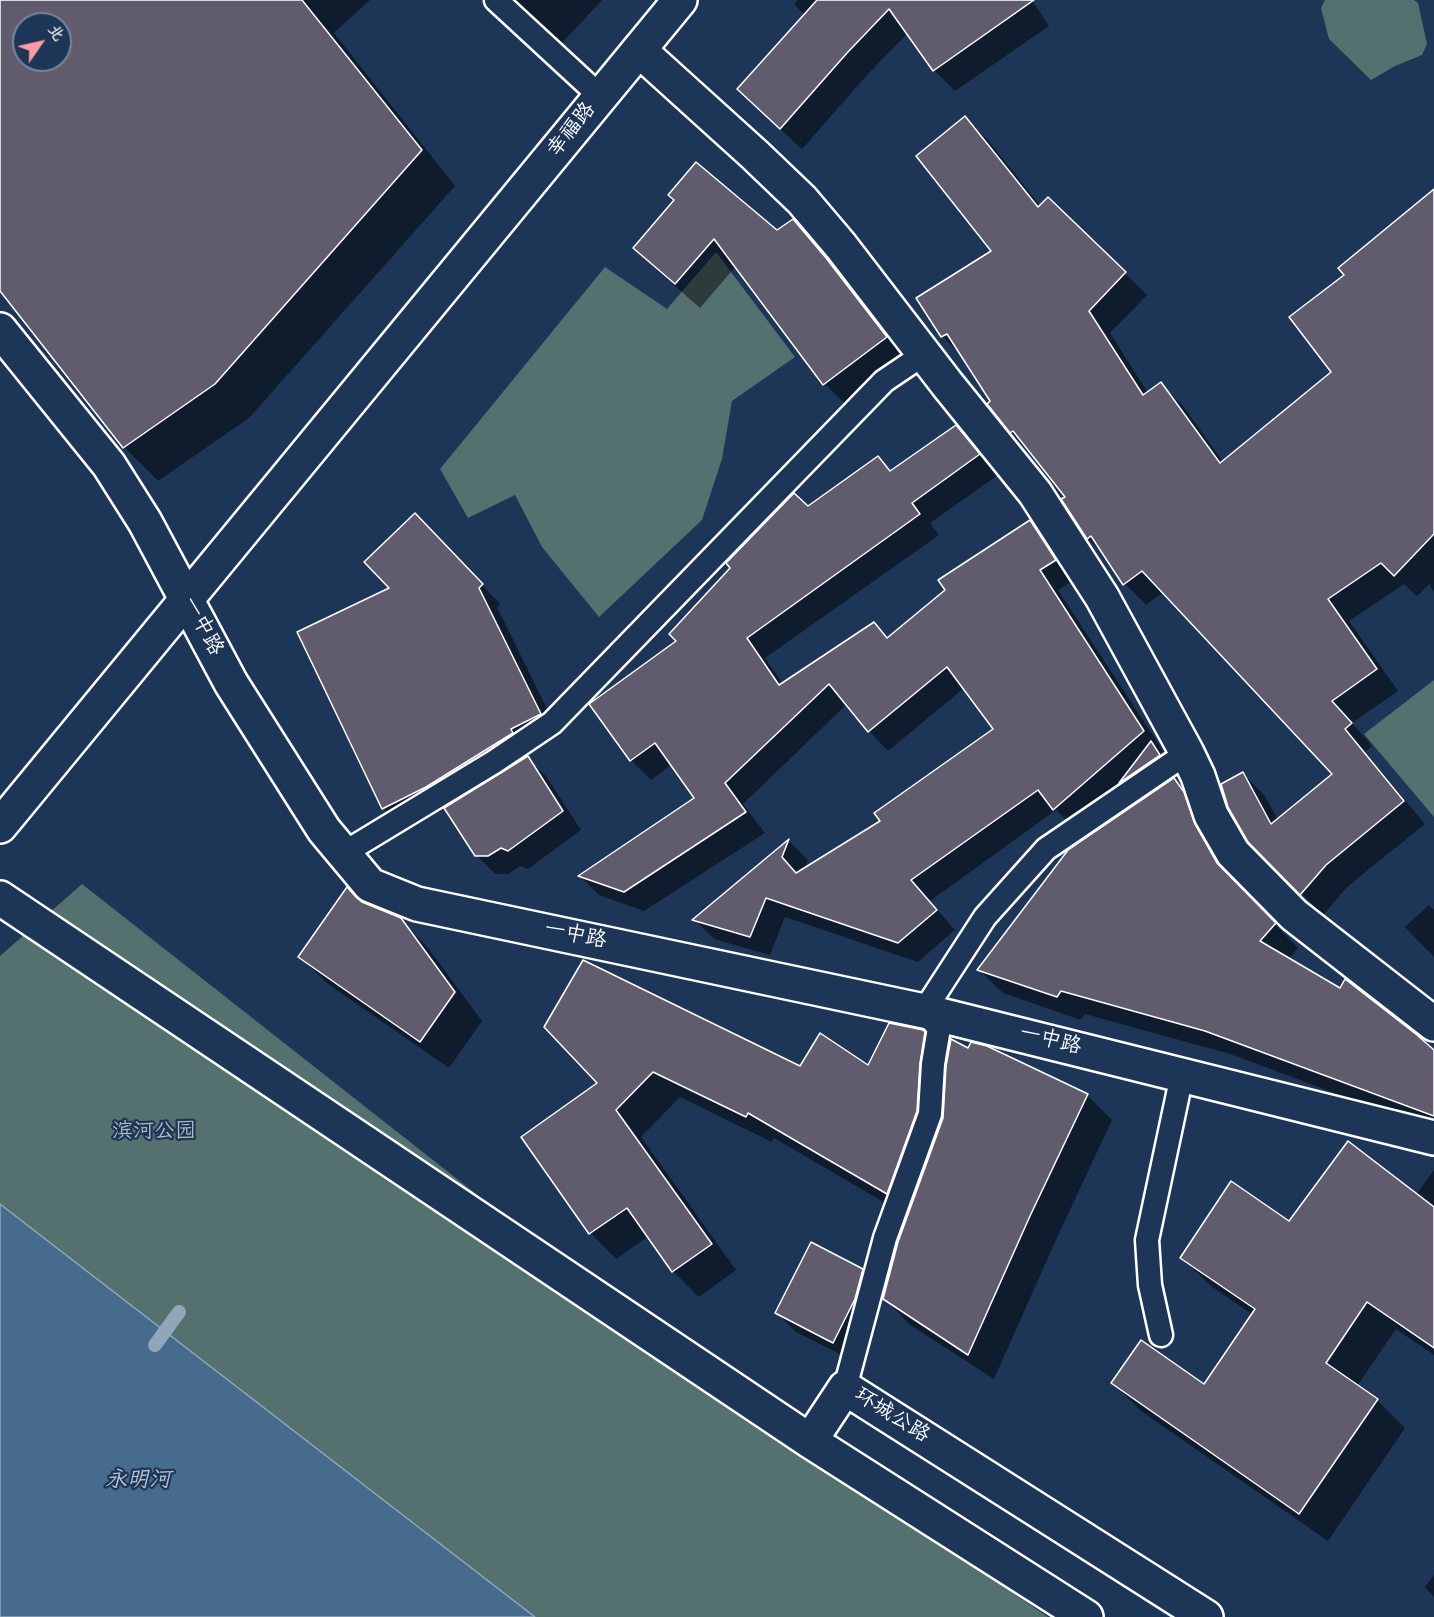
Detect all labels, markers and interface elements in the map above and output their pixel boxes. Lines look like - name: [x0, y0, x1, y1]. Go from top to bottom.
- north arrow: [12, 12, 72, 72]
- text: 北: [41, 19, 71, 46]
- street label: 幸福路: [543, 99, 603, 163]
- street label: 一中路: [175, 593, 227, 661]
- street label: 一中路: [542, 918, 608, 956]
- street label: 一中路: [1016, 1022, 1084, 1062]
- park label: 滨河公园: [112, 1120, 196, 1146]
- street label: 环城公路: [849, 1384, 933, 1450]
- water label: 永明河: [105, 1469, 171, 1495]

